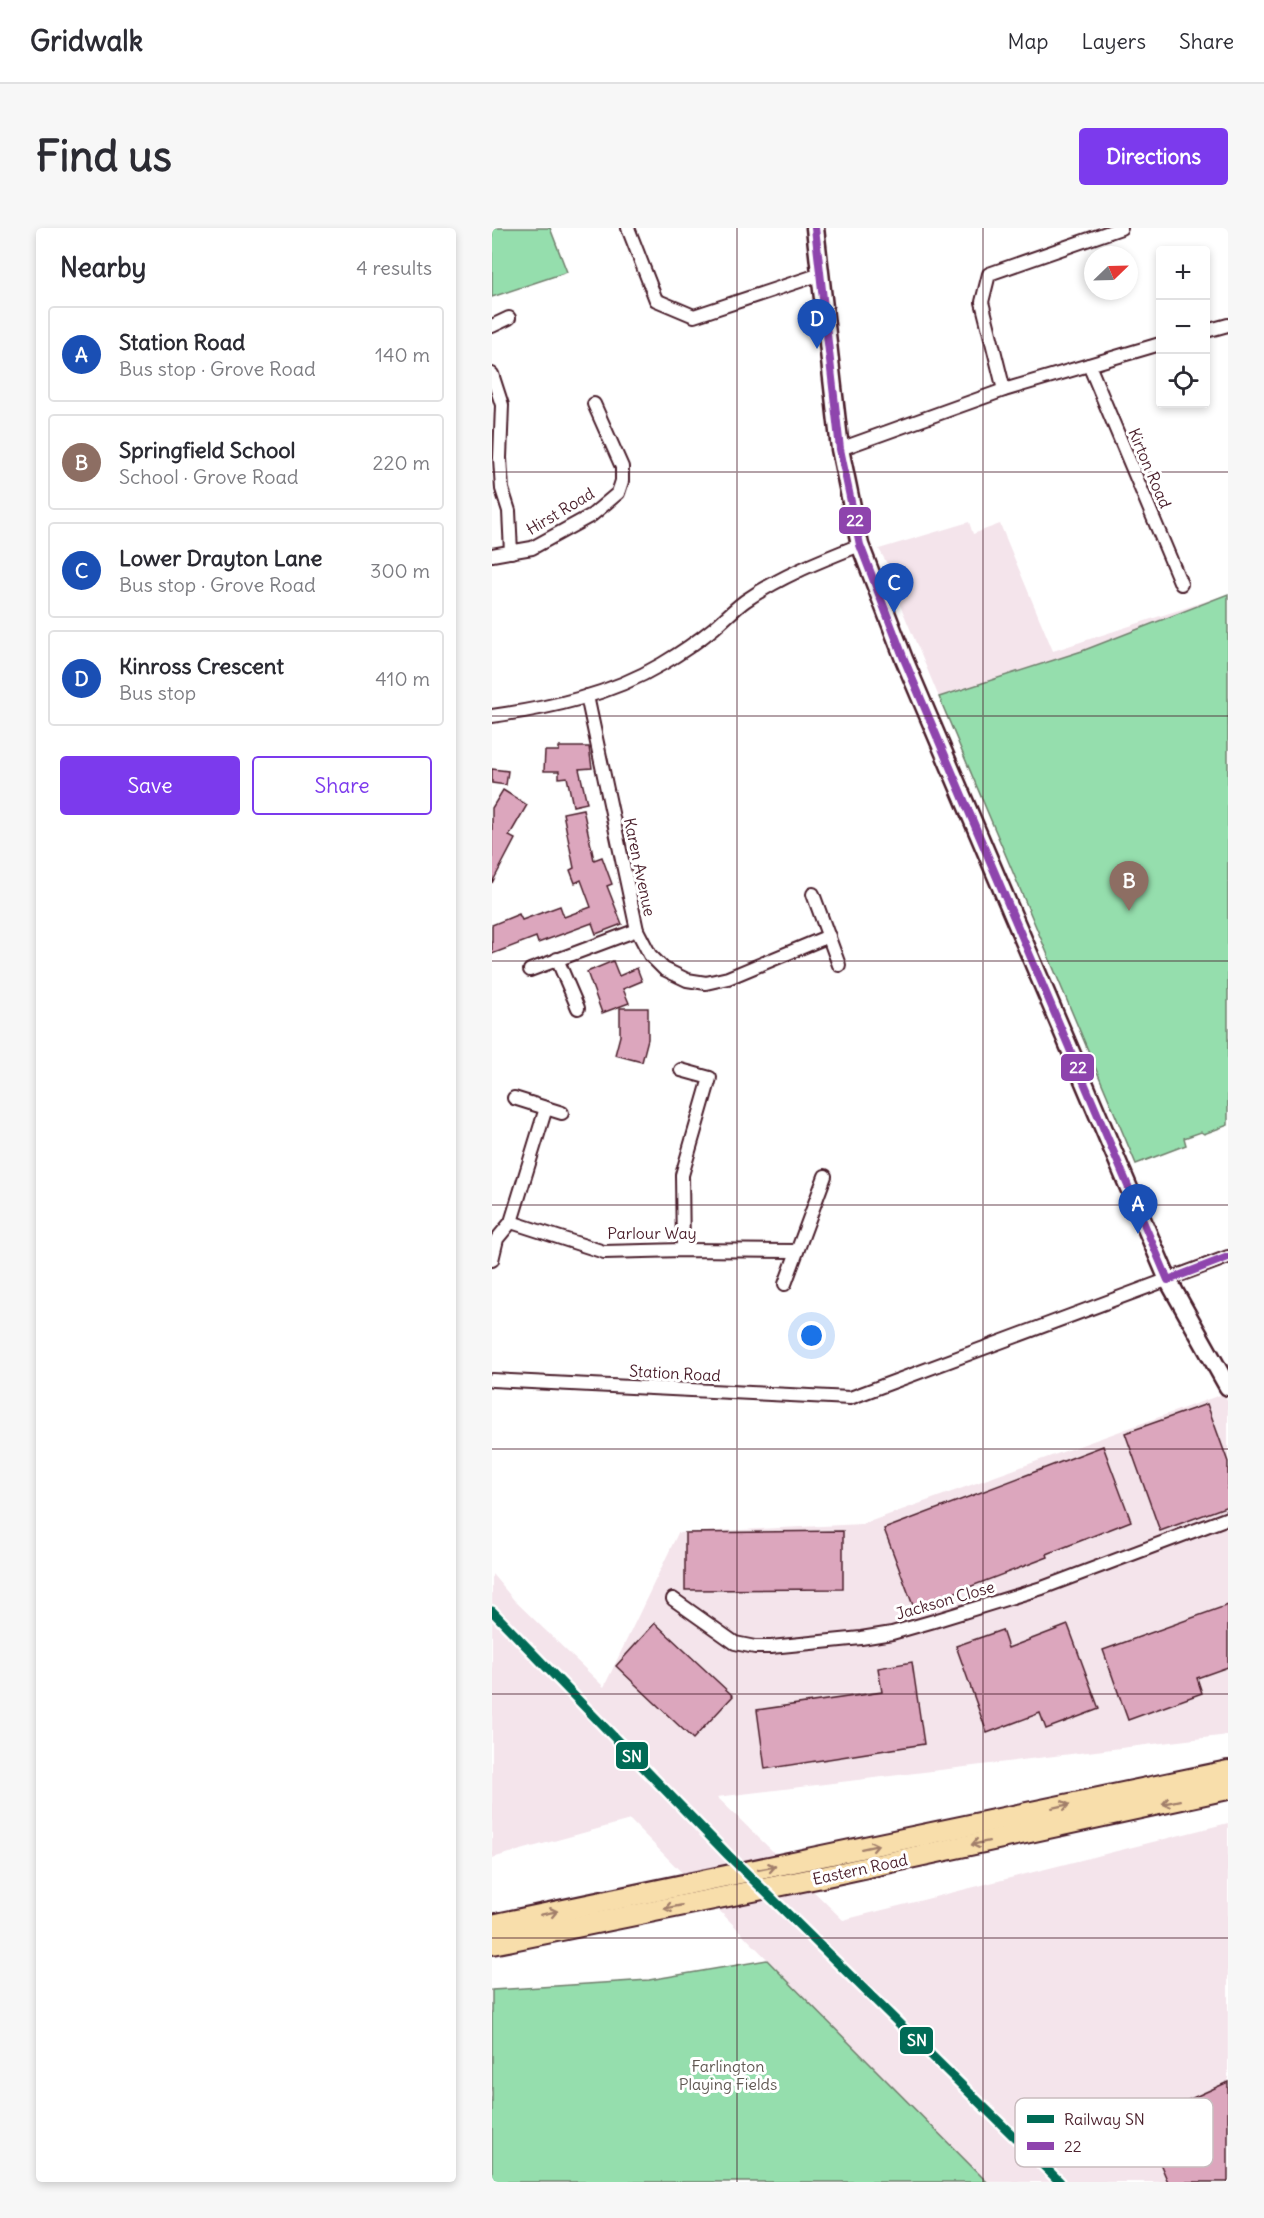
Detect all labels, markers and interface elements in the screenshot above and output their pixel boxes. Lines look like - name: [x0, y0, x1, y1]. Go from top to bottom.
- text: Gridwalk: [30, 23, 143, 59]
- text: Map: [1008, 28, 1048, 55]
- text: Layers: [1081, 28, 1146, 55]
- text: Share: [1179, 28, 1234, 55]
- button: Directions: [1079, 128, 1228, 185]
- text: Find us: [36, 130, 172, 182]
- north arrow: [1084, 246, 1138, 300]
- map controls: [1156, 246, 1210, 408]
- button: +: [1156, 246, 1210, 300]
- text: Nearby: [60, 251, 146, 284]
- text: 4 results: [356, 255, 432, 280]
- pin: D: [798, 300, 836, 349]
- button: −: [1156, 300, 1210, 354]
- text: Station Road: [119, 328, 245, 356]
- text: A: [75, 342, 88, 367]
- text: 140 m: [375, 342, 430, 367]
- button: locate: [1156, 354, 1210, 408]
- text: Bus stop · Grove Road: [119, 356, 316, 381]
- street label: Kirton Road: [1124, 425, 1176, 511]
- text: Springfield School: [119, 436, 296, 464]
- text: B: [75, 450, 88, 475]
- text: 220 m: [373, 450, 430, 475]
- text: School · Grove Road: [119, 464, 299, 489]
- street label: Hirst Road: [522, 483, 598, 539]
- line badge: 22: [838, 506, 872, 535]
- text: 22: [846, 510, 864, 530]
- text: Lower Drayton Lane: [119, 544, 322, 572]
- text: C: [75, 558, 88, 583]
- text: 300 m: [370, 558, 430, 583]
- pin: C: [874, 564, 914, 613]
- text: Bus stop · Grove Road: [119, 572, 316, 597]
- text: Kinross Crescent: [119, 652, 284, 680]
- text: D: [74, 666, 89, 691]
- text: 410 m: [375, 666, 430, 691]
- text: Bus stop: [119, 680, 196, 705]
- button: Save: [60, 756, 240, 815]
- button: Share: [252, 756, 432, 815]
- street label: Karen Avenue: [620, 816, 660, 918]
- pin: B: [1110, 862, 1148, 911]
- line badge: 22: [1060, 1053, 1095, 1082]
- text: 22: [1069, 1057, 1087, 1077]
- pin: A: [1118, 1184, 1158, 1234]
- street label: Parlour Way: [607, 1223, 697, 1243]
- your location: [797, 1321, 826, 1350]
- street label: Station Road: [629, 1361, 721, 1385]
- street label: Jackson Close: [893, 1576, 997, 1624]
- line badge: SN: [615, 1741, 649, 1770]
- text: SN: [622, 1746, 642, 1766]
- one-way arrow: [1162, 1797, 1181, 1808]
- one-way arrow: [1051, 1800, 1070, 1812]
- one-way arrow: [971, 1838, 990, 1849]
- one-way arrow: [860, 1841, 880, 1852]
- street label: Eastern Road: [811, 1849, 909, 1889]
- one-way arrow: [757, 1862, 776, 1873]
- one-way arrow: [664, 1902, 683, 1913]
- one-way arrow: [539, 1907, 559, 1918]
- line badge: SN: [899, 2026, 934, 2055]
- text: SN: [907, 2030, 927, 2050]
- park label: Farlington Playing Fields: [679, 2056, 777, 2094]
- legend: [1015, 2098, 1213, 2167]
- text: Railway SN: [1064, 2109, 1145, 2129]
- text: 22: [1064, 2136, 1082, 2156]

